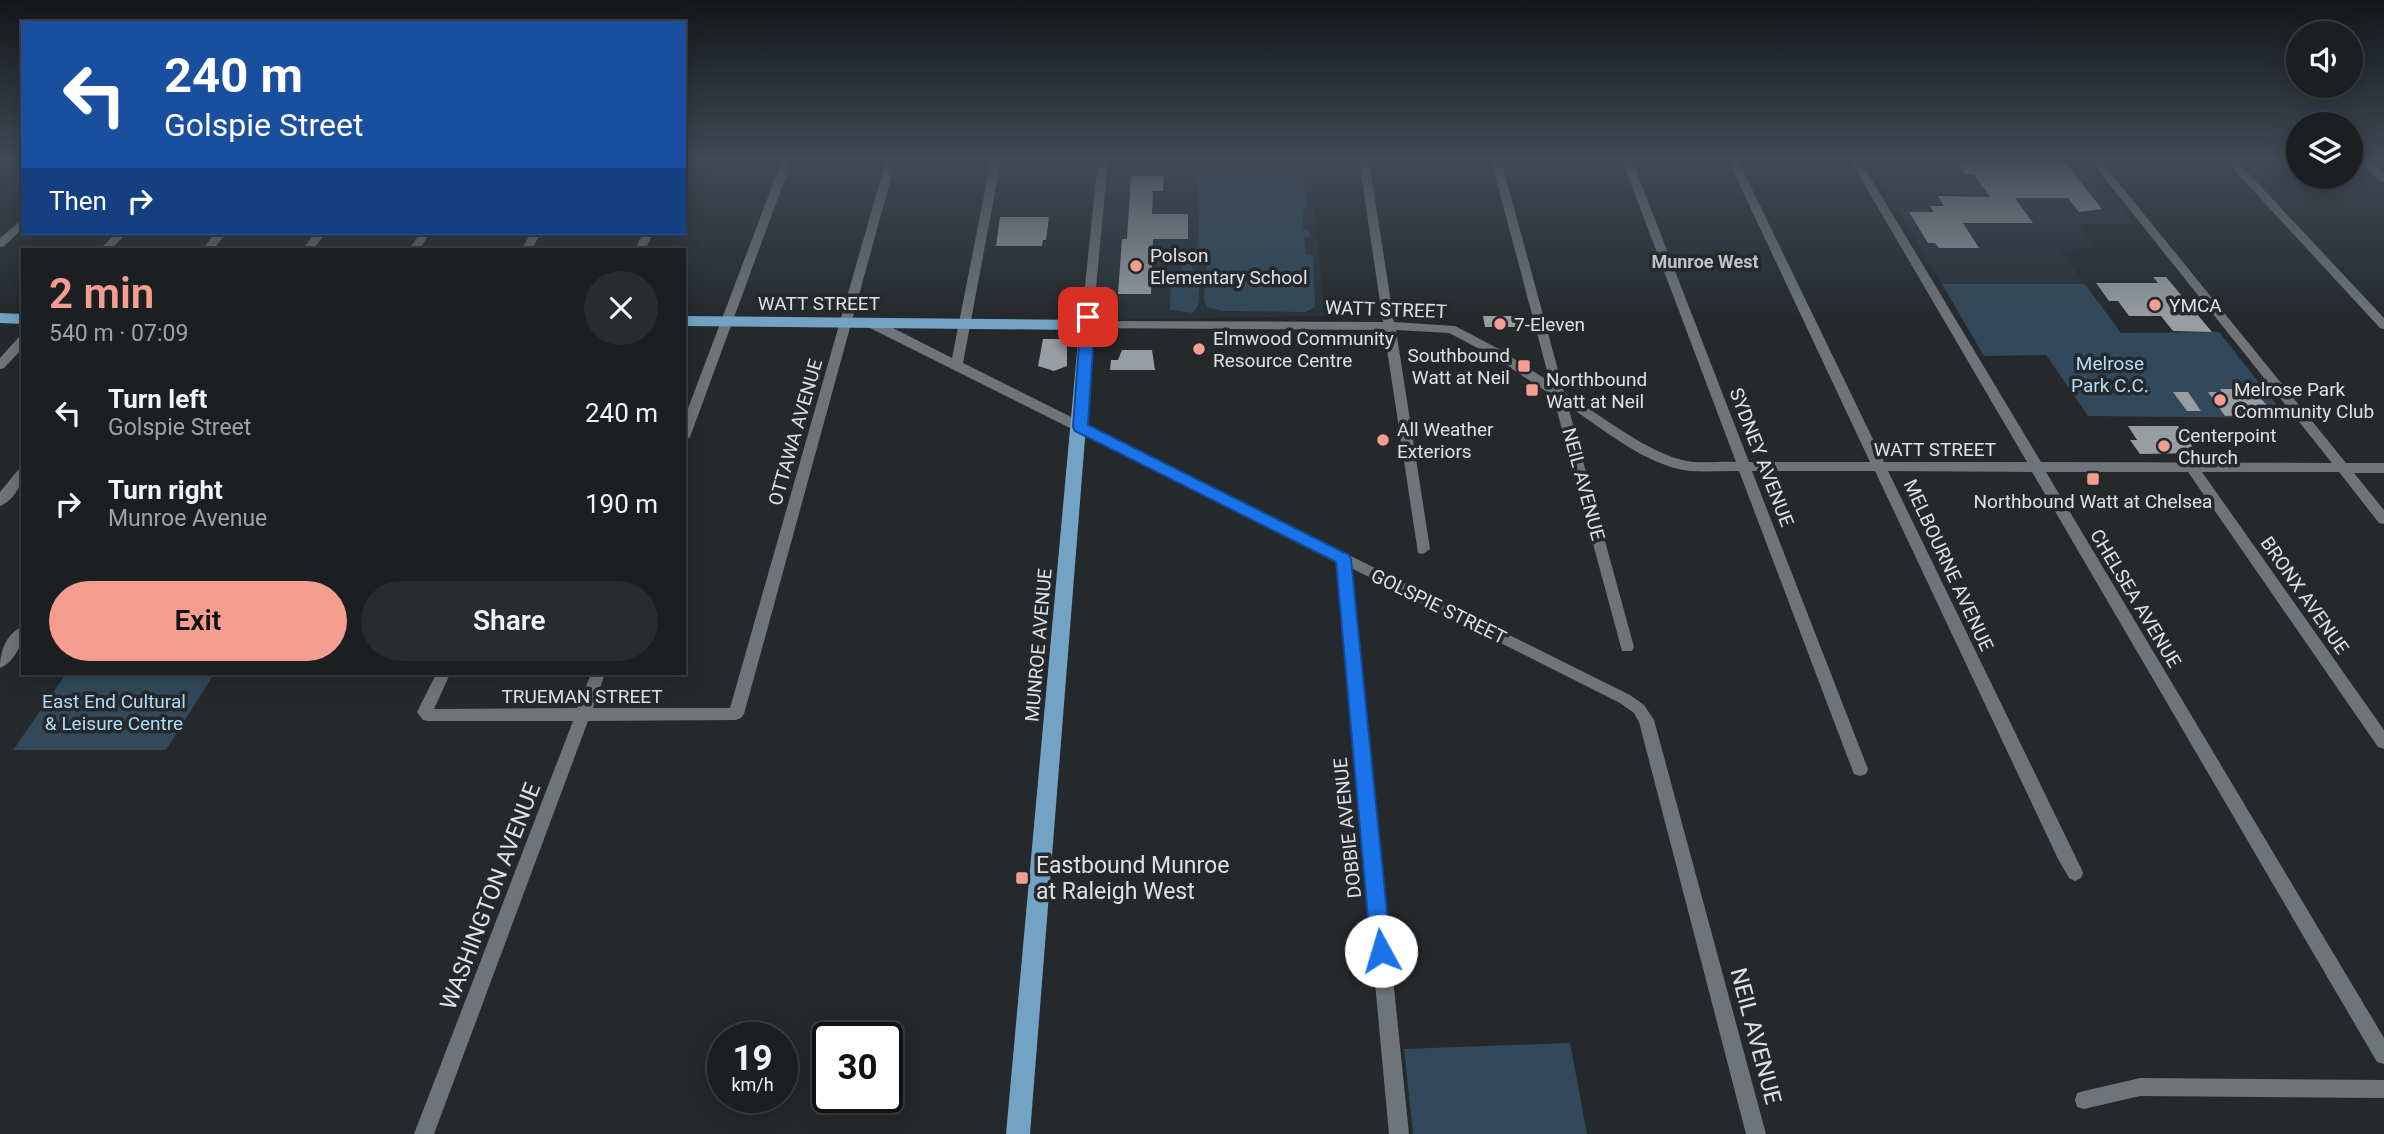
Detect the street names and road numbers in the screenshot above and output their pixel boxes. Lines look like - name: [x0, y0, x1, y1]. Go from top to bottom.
- street label: WATT STREET: [758, 292, 880, 315]
- street label: WATT STREET: [1324, 296, 1447, 323]
- street label: OTTAWA AVENUE: [764, 356, 827, 508]
- street label: SYDNEY AVENUE: [1724, 385, 1799, 530]
- street label: NEIL AVENUE: [1557, 425, 1610, 543]
- street label: WATT STREET: [1874, 438, 1996, 461]
- street label: MELBOURNE AVENUE: [1899, 476, 1999, 655]
- street label: CHELSEA AVENUE: [2085, 525, 2186, 672]
- street label: BRONX AVENUE: [2256, 532, 2354, 659]
- street label: GOLSPIE STREET: [1367, 564, 1510, 649]
- street label: MUNROE AVENUE: [1020, 567, 1057, 723]
- street label: TRUEMAN STREET: [501, 685, 663, 708]
- street label: DOBBIE AVENUE: [1329, 756, 1366, 899]
- street label: WASHINGTON AVENUE: [435, 779, 546, 1013]
- street label: NEIL AVENUE: [1724, 965, 1787, 1107]

